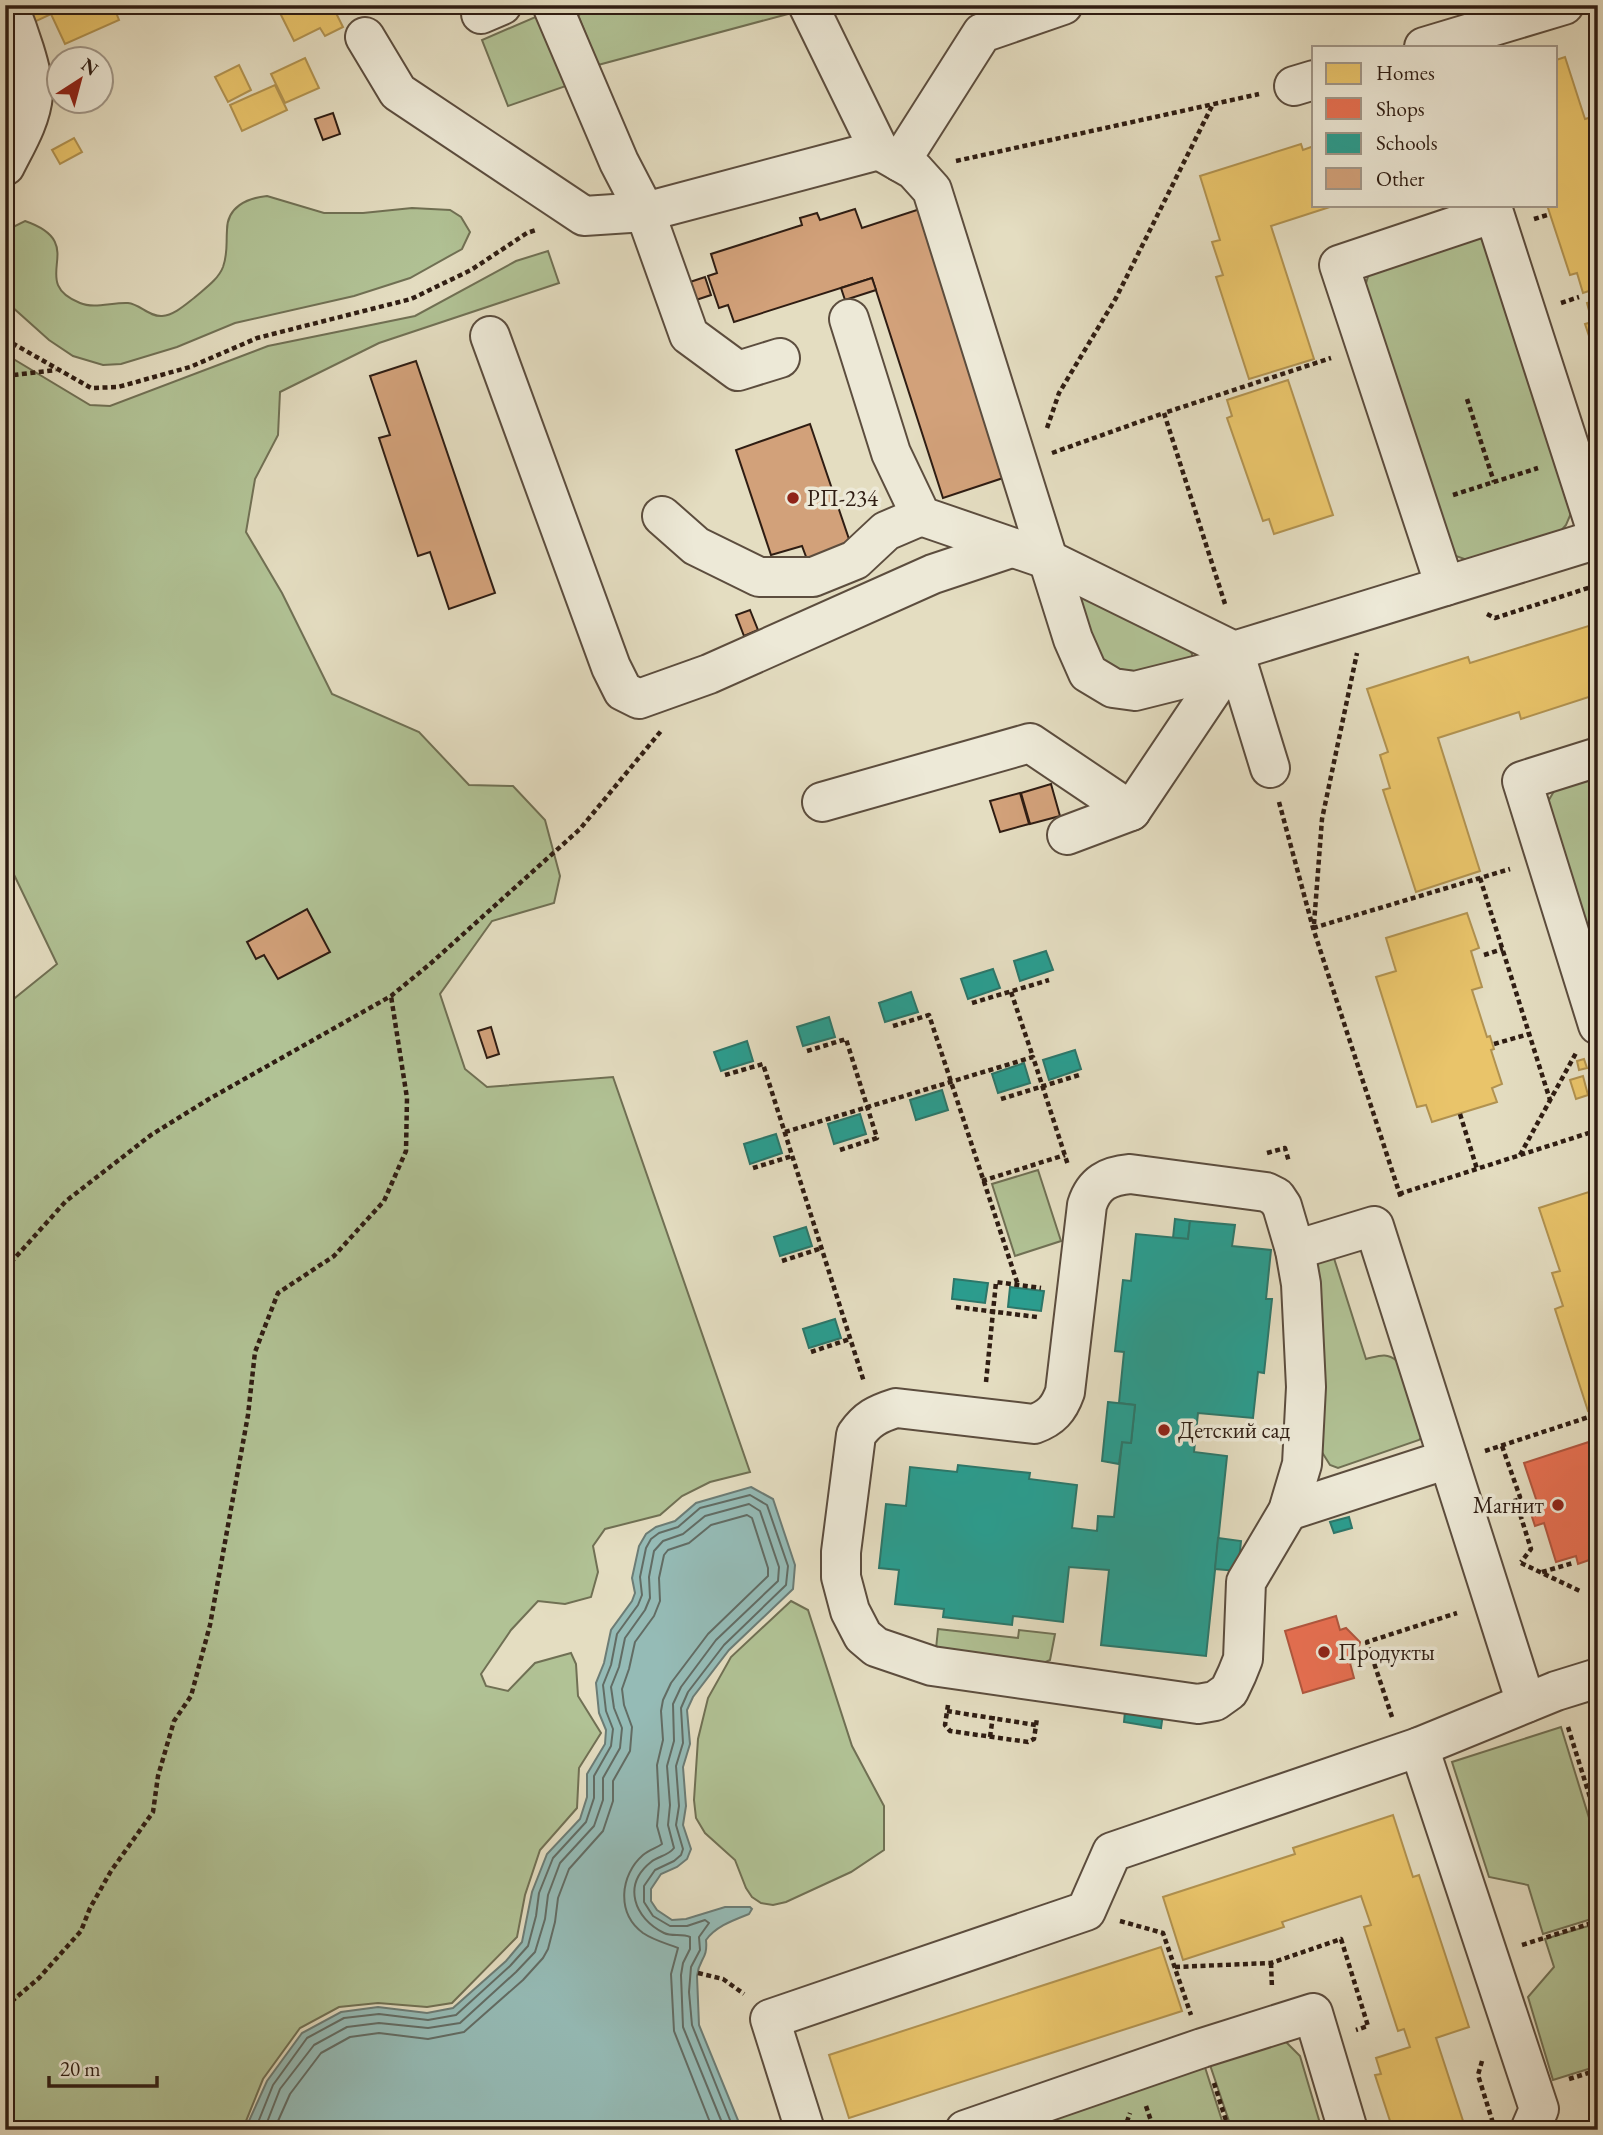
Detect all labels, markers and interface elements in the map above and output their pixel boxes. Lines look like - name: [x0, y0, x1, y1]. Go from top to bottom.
- north arrow: [46, 46, 116, 116]
- legend: [1312, 46, 1558, 206]
- text: N: [76, 52, 104, 82]
- text: Homes: [1376, 59, 1435, 86]
- text: Shops: [1376, 95, 1425, 122]
- text: Schools: [1376, 129, 1438, 156]
- text: Other: [1376, 165, 1425, 192]
- place label: РП-234: [807, 483, 879, 513]
- marker: РП-234: [785, 490, 801, 506]
- place label: Детский сад: [1178, 1415, 1291, 1445]
- marker: Детский сад: [1156, 1422, 1172, 1438]
- place label: Магнит: [1473, 1490, 1545, 1520]
- marker: Магнит: [1550, 1497, 1566, 1513]
- place label: Продукты: [1338, 1637, 1435, 1667]
- marker: Продукты: [1316, 1644, 1332, 1660]
- scale bar: [49, 2044, 158, 2088]
- text: 20 m: [60, 2055, 101, 2082]

